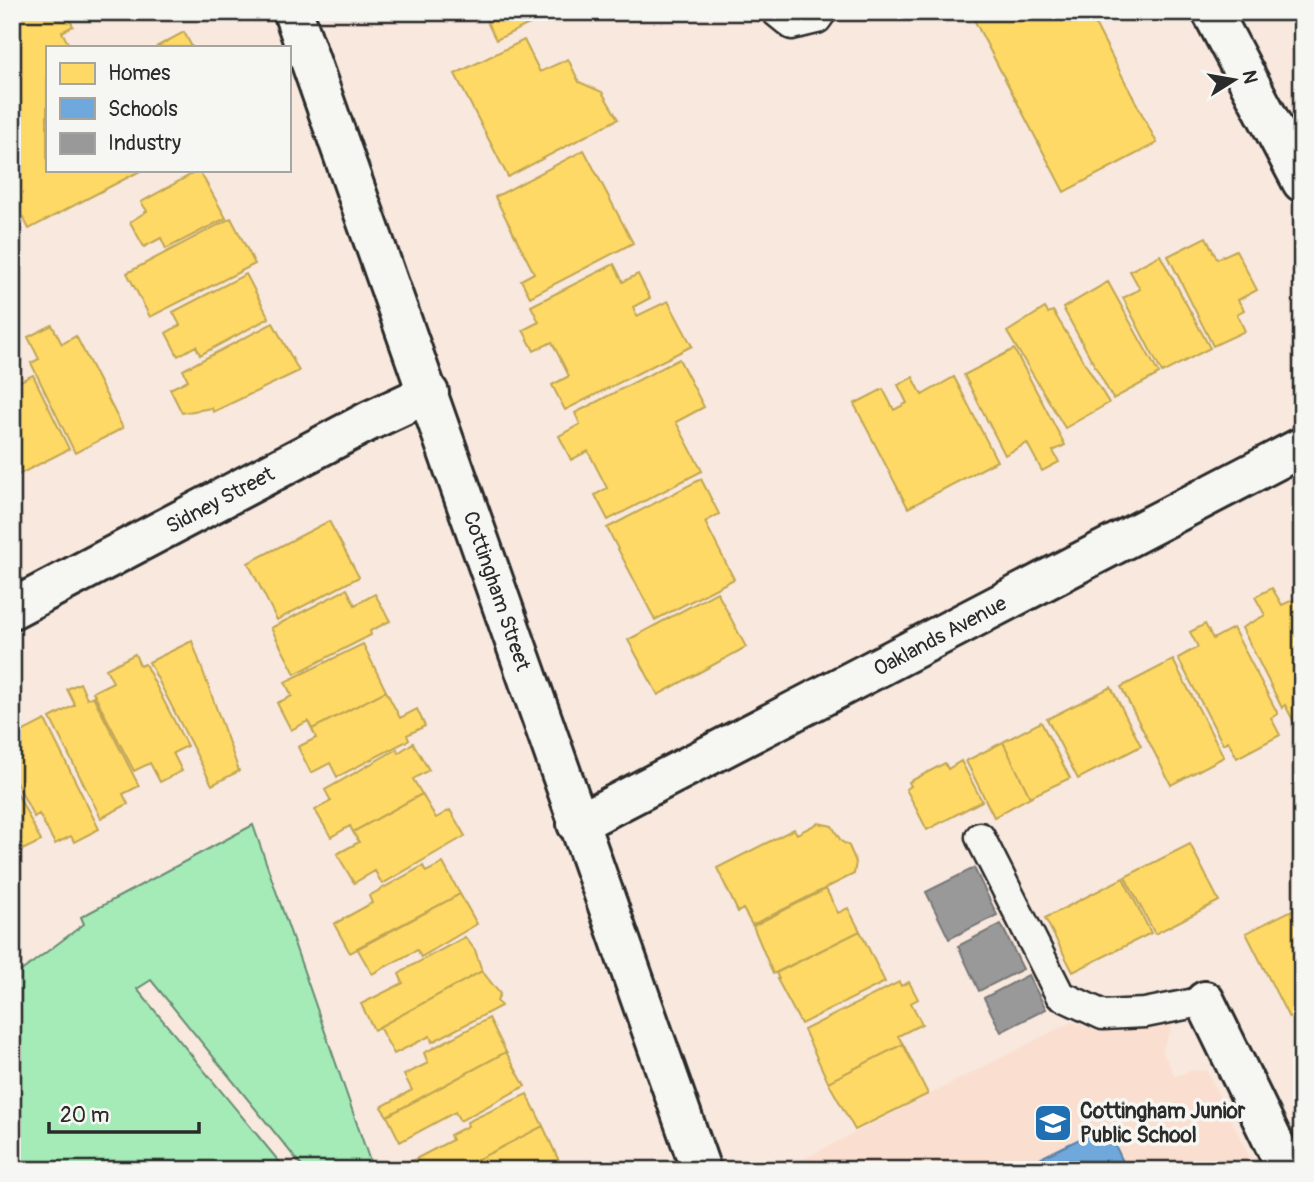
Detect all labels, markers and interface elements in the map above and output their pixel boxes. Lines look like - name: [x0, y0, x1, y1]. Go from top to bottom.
- legend: [46, 46, 290, 172]
- north arrow: [1198, 46, 1268, 116]
- text: Homes: [108, 60, 171, 87]
- text: N: [1237, 68, 1263, 86]
- text: Schools: [108, 96, 178, 123]
- text: Industry: [108, 130, 181, 157]
- street label: Sidney Street: [161, 460, 280, 540]
- street label: Cottingham Street: [457, 508, 537, 675]
- street label: Oaklands Avenue: [869, 590, 1012, 683]
- scale bar: [49, 1091, 200, 1135]
- place label: Cottingham Junior Public School: [1080, 1098, 1246, 1149]
- text: 20 m: [60, 1102, 109, 1129]
- school or university icon: Cottingham Junior Public School: [1032, 1102, 1074, 1144]

